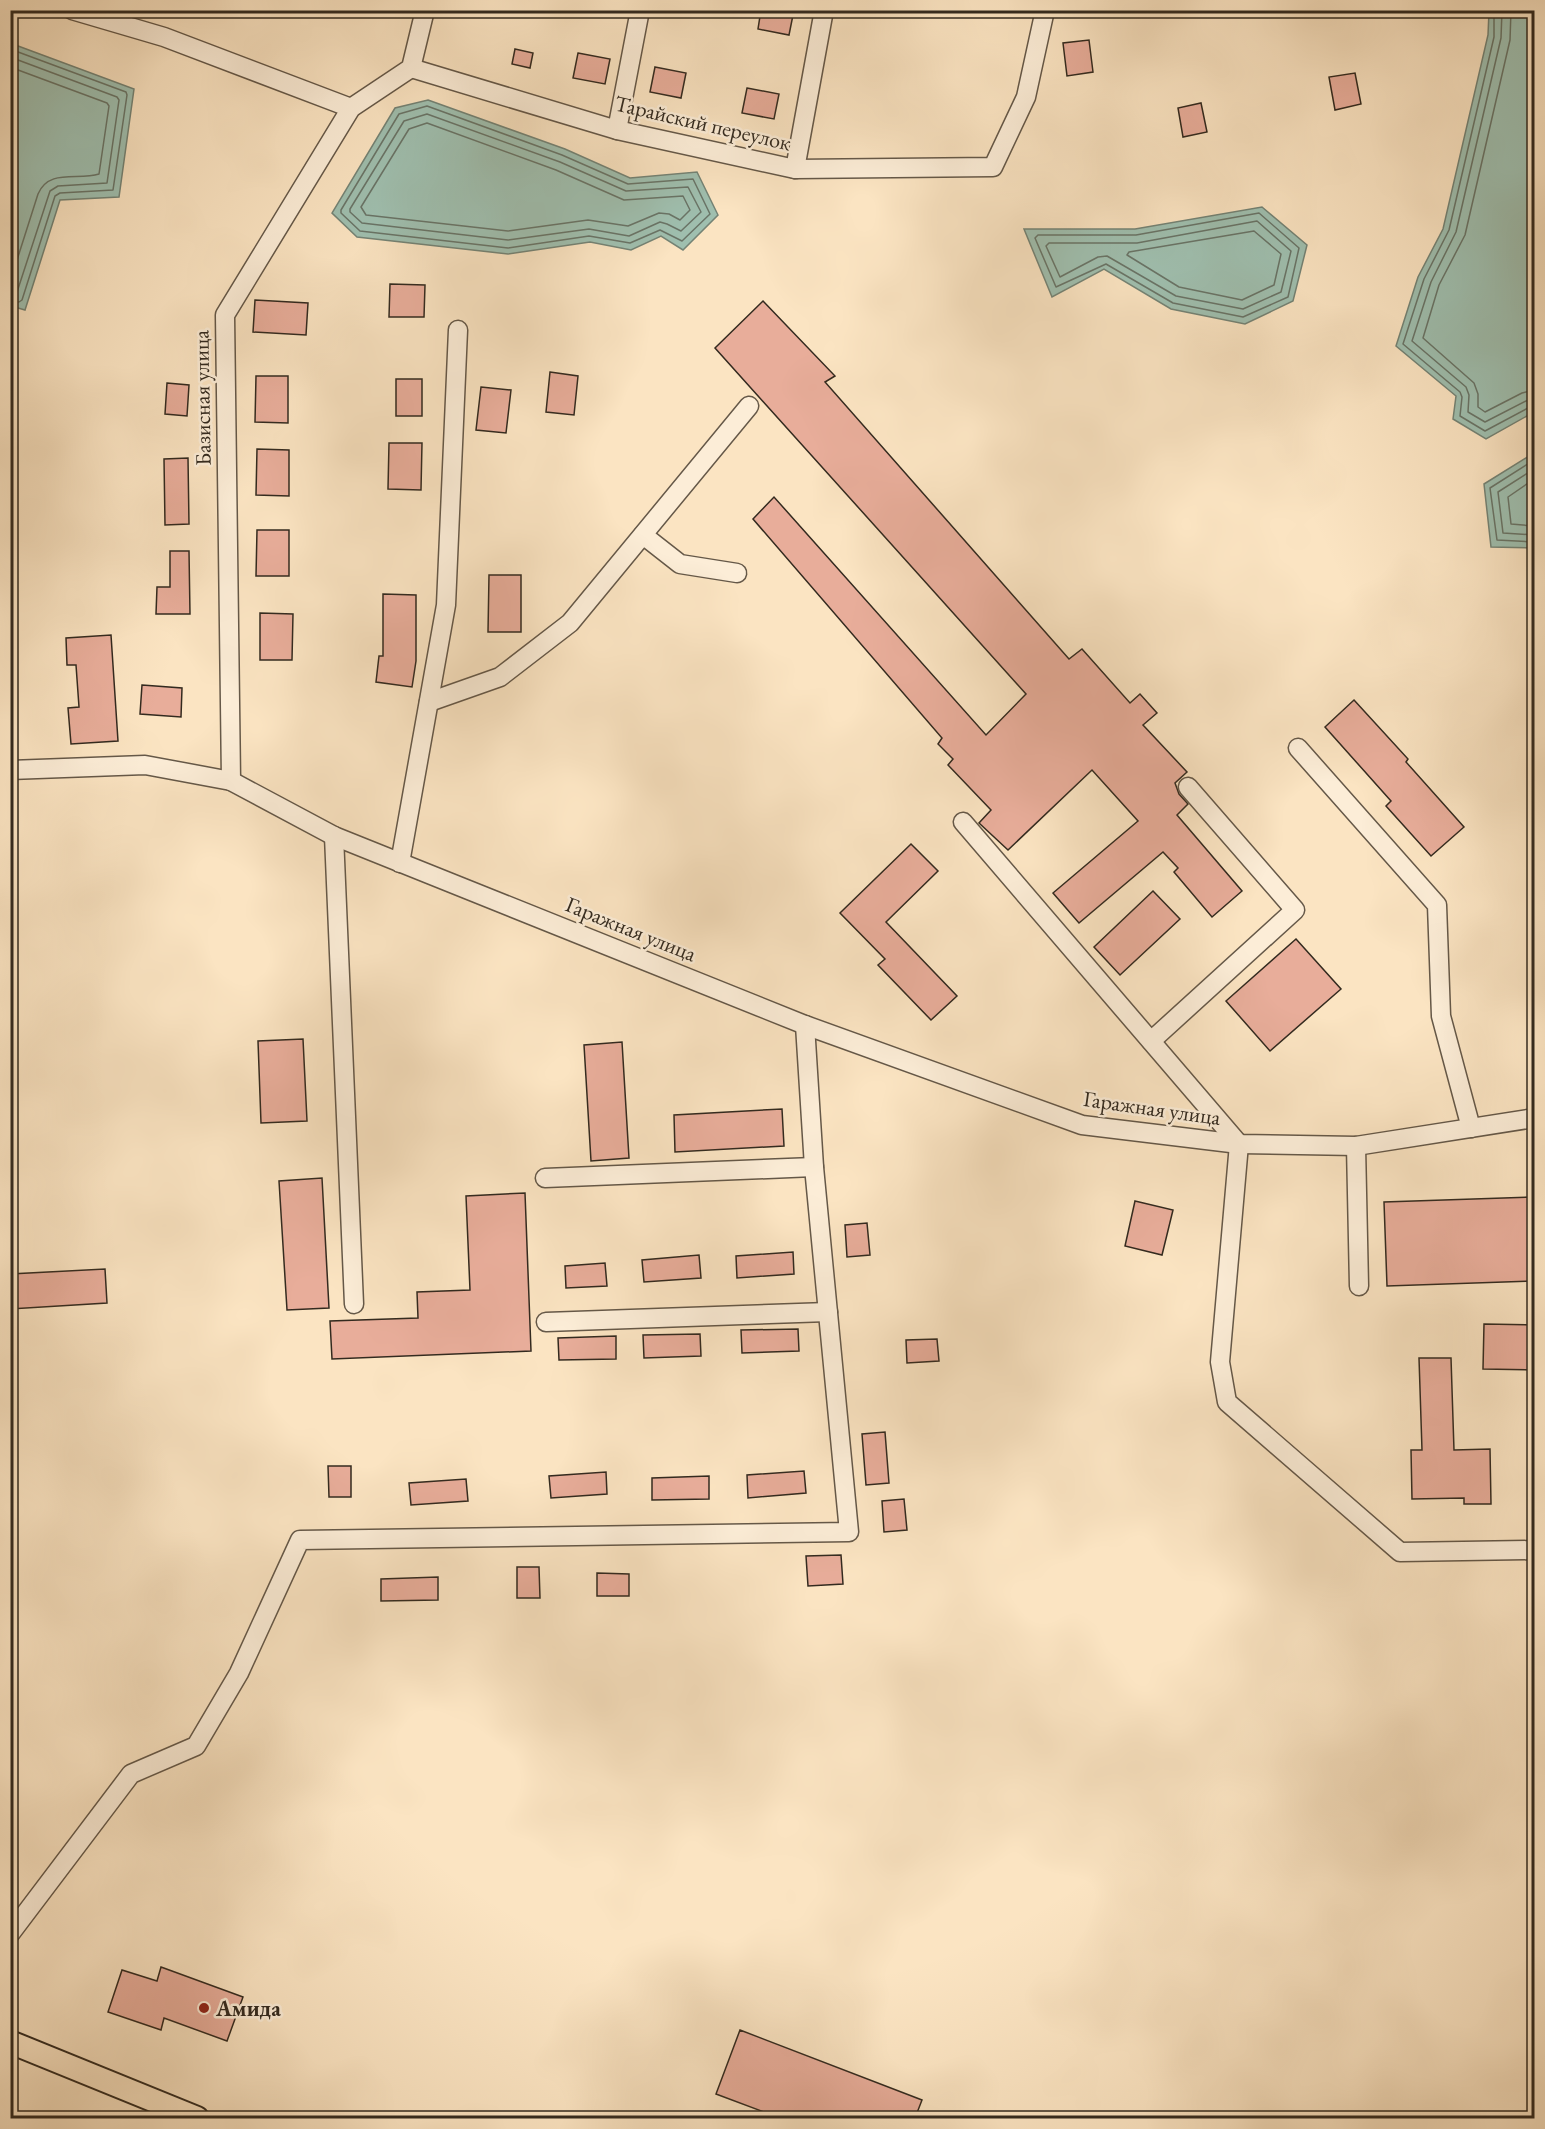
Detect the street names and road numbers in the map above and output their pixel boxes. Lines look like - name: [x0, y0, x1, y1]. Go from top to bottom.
- street label: Тарайский переулок: [612, 89, 794, 157]
- street label: Базисная улица: [186, 330, 218, 466]
- street label: Гаражная улица: [561, 890, 701, 968]
- street label: Гаражная улица: [1081, 1084, 1223, 1132]

